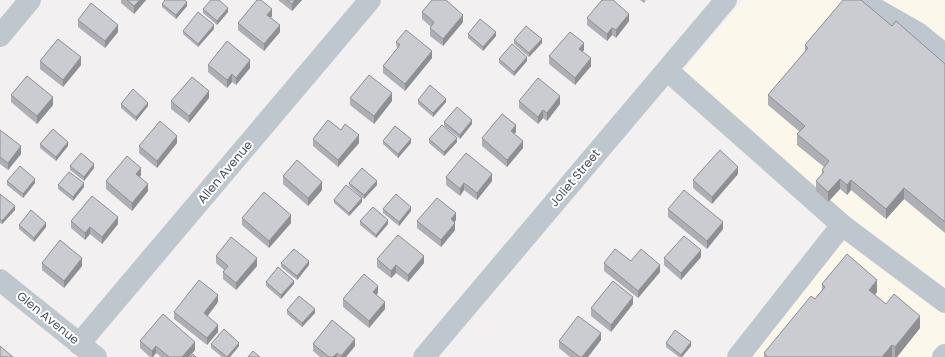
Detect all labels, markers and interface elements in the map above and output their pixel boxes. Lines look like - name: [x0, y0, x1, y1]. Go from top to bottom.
- street label: Allen Avenue: [193, 137, 256, 207]
- street label: Joliet Street: [546, 145, 604, 210]
- street label: Glen Avenue: [14, 287, 83, 348]

